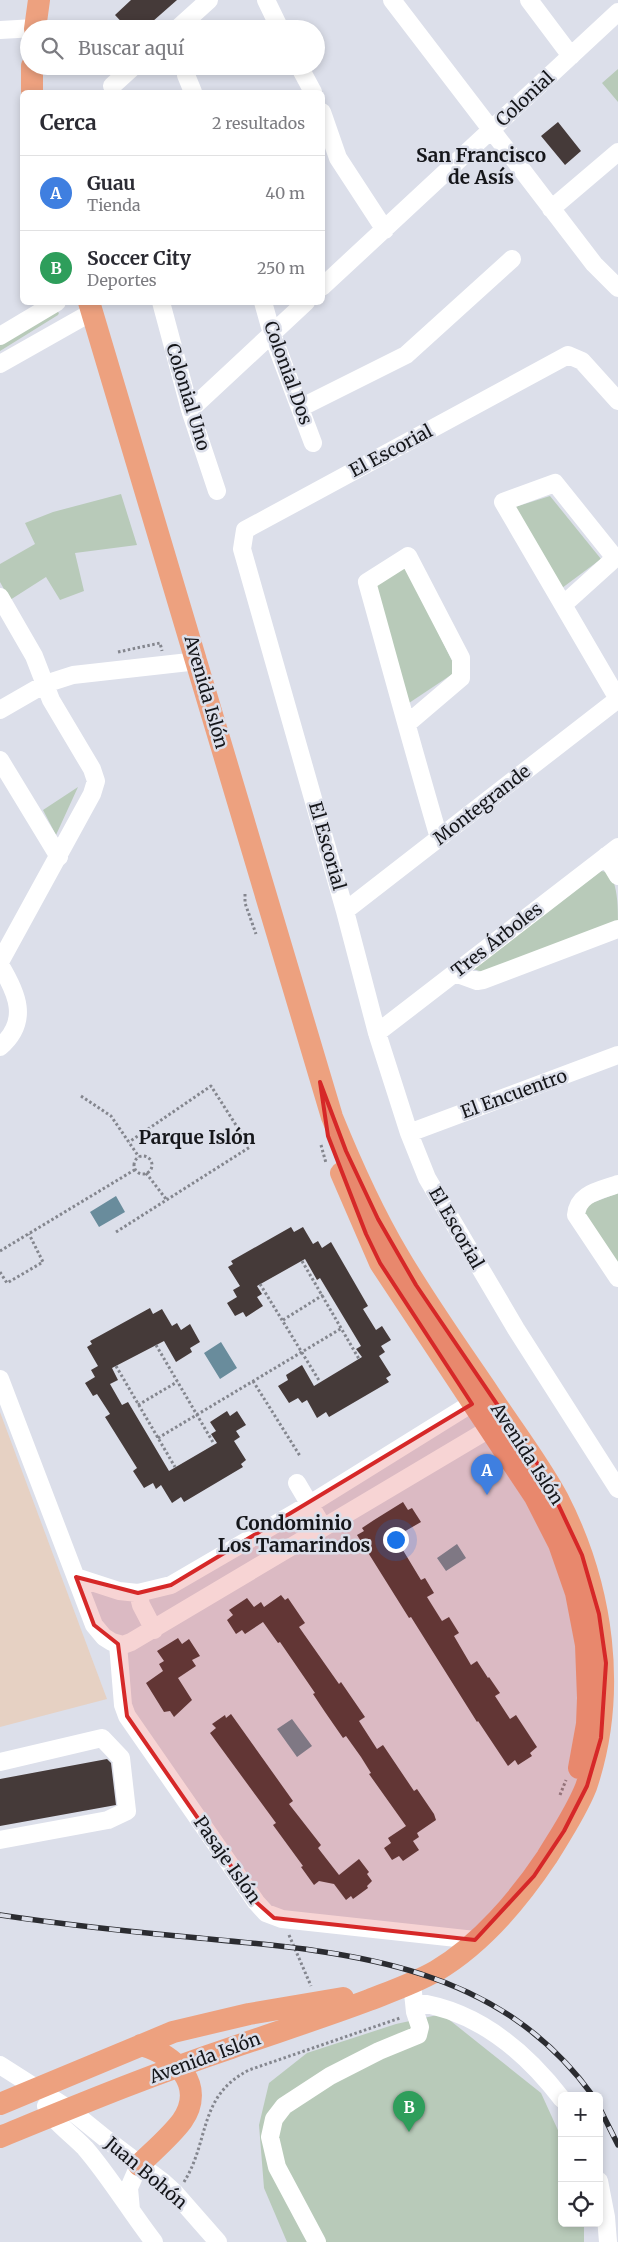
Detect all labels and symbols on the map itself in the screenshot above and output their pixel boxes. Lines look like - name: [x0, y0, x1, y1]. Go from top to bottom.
- street label: Colonial: [491, 66, 559, 131]
- district label: San Francisco de Asís: [416, 143, 546, 189]
- street label: Colonial Dos: [259, 318, 318, 428]
- street label: Colonial Uno: [161, 341, 216, 453]
- street label: El Escorial: [345, 419, 437, 482]
- street label: Avenida Islón: [179, 632, 234, 751]
- street label: Montegrande: [429, 760, 535, 850]
- street label: El Escorial: [304, 799, 351, 893]
- street label: Tres Árboles: [447, 897, 547, 982]
- street label: El Encuentro: [458, 1064, 570, 1123]
- district label: Parque Islón: [139, 1125, 256, 1149]
- street label: El Escorial: [424, 1183, 489, 1273]
- street label: Avenida Islón: [486, 1399, 568, 1509]
- pin: A: [471, 1454, 503, 1495]
- district label: Condominio Los Tamarindos: [218, 1511, 371, 1557]
- your location: [383, 1527, 409, 1553]
- street label: Pasaje Islón: [189, 1811, 266, 1908]
- street label: Avenida Islón: [145, 2027, 264, 2089]
- pin: B: [393, 2091, 425, 2132]
- street label: Juan Bohón: [100, 2131, 192, 2214]

